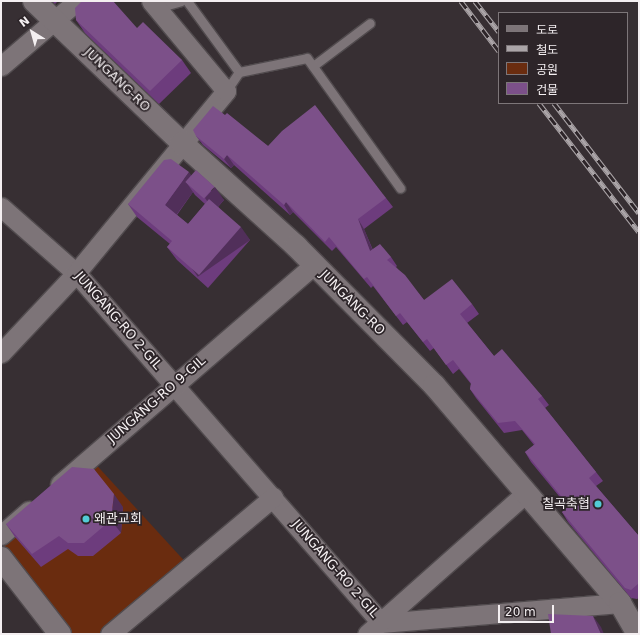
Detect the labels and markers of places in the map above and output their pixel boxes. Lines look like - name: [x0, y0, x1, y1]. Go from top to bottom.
- place label: 칠곡축협: [542, 496, 590, 512]
- marker: 칠곡축협: [593, 499, 603, 509]
- place label: 왜관교회: [94, 511, 142, 527]
- marker: 왜관교회: [81, 514, 91, 524]

